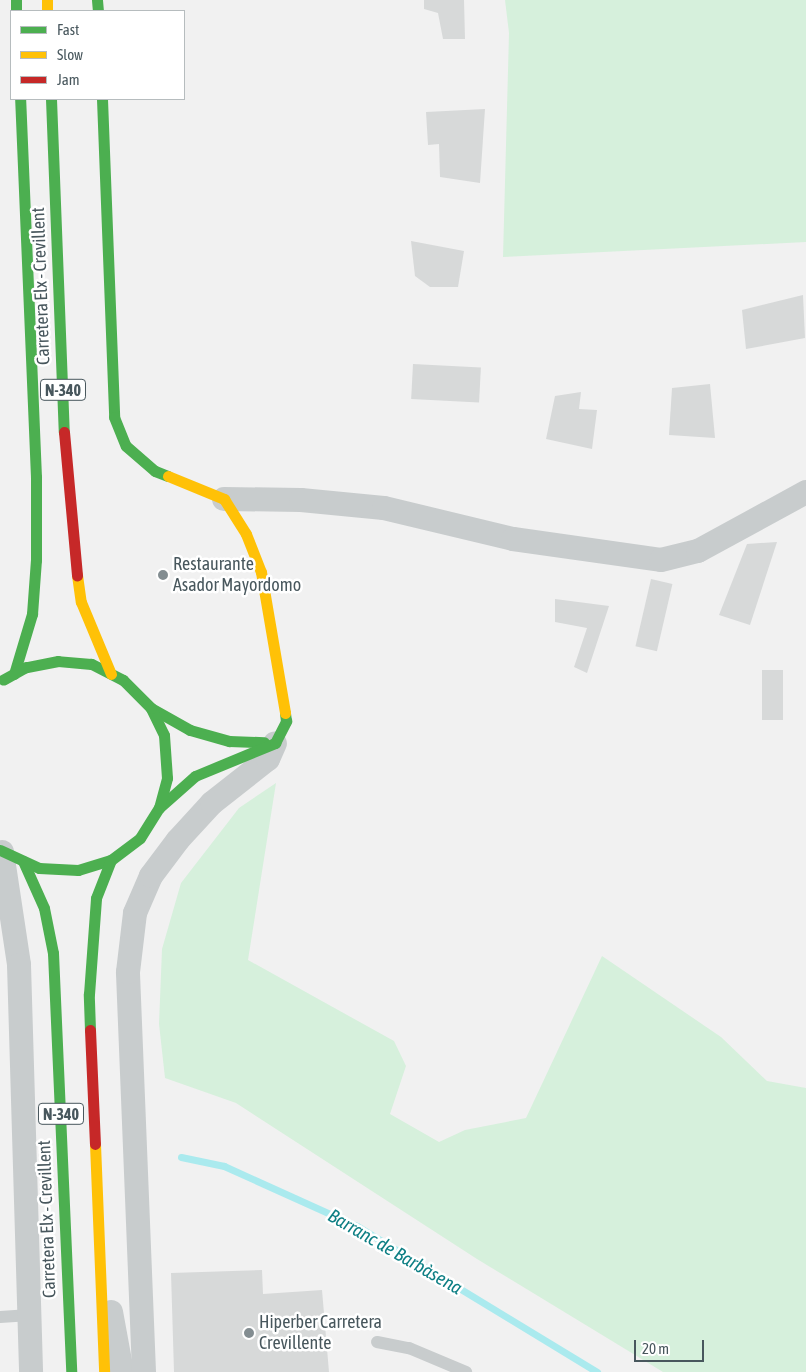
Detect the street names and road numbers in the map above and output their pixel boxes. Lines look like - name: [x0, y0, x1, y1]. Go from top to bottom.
- street label: Carretera Elx - Crevillent: [27, 207, 55, 365]
- road number: N-340: [39, 376, 87, 404]
- road number: N-340: [37, 1100, 85, 1128]
- street label: Carretera Elx - Crevillent: [33, 1140, 61, 1298]

